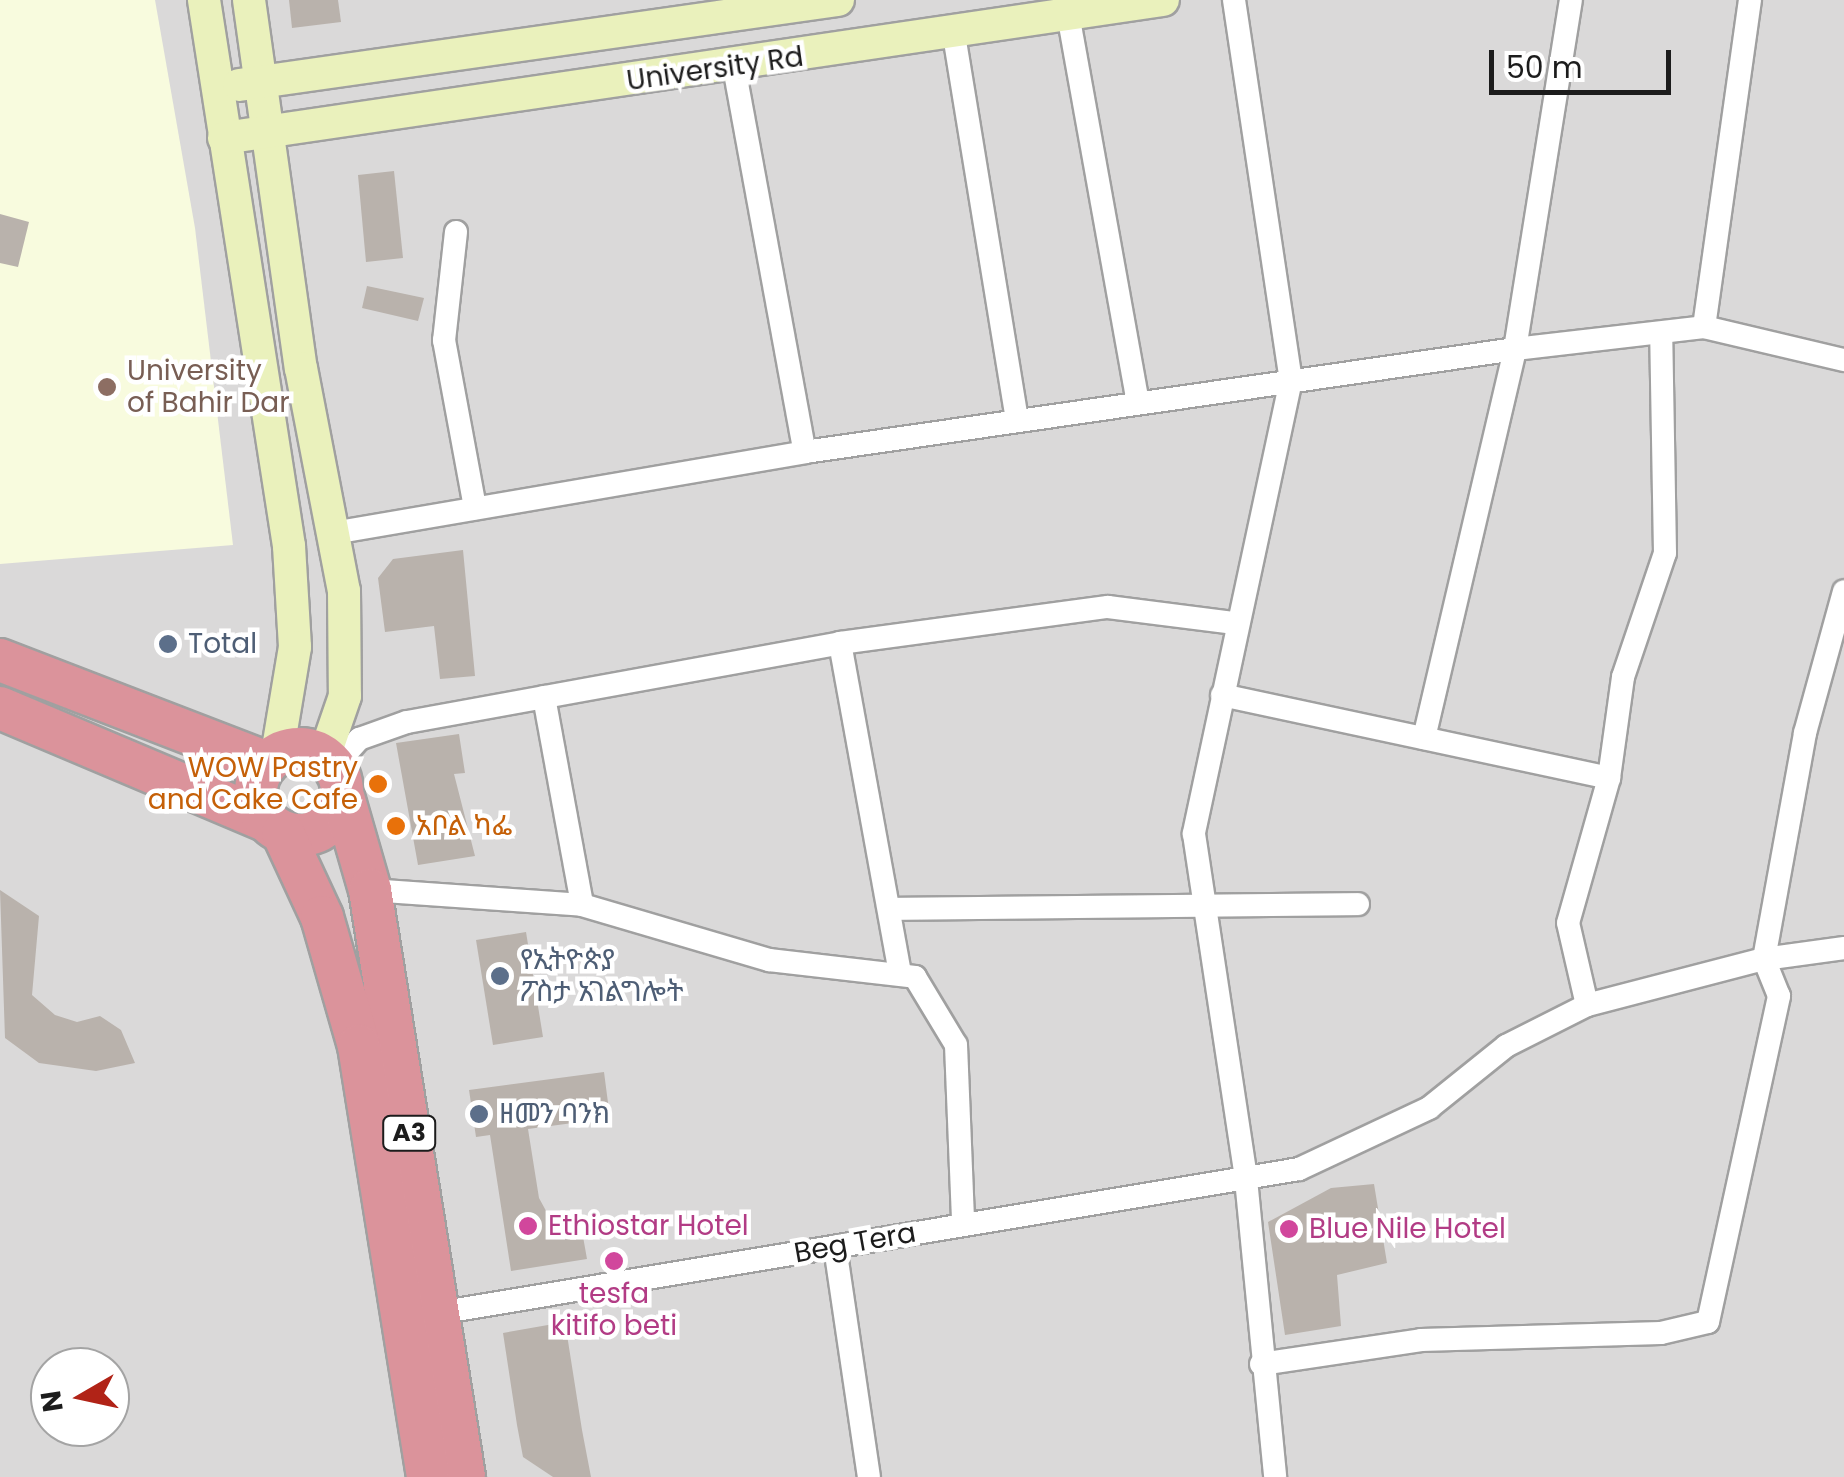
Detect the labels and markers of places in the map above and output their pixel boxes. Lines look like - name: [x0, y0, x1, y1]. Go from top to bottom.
- place label: University of Bahir Dar: [127, 354, 290, 420]
- marker: University of Bahir Dar: [96, 376, 118, 398]
- place label: Total: [188, 627, 257, 661]
- marker: Total: [157, 633, 179, 655]
- place label: WOW Pastry and Cake Cafe: [148, 751, 358, 817]
- marker: WOW Pastry and Cake Cafe: [367, 773, 389, 795]
- place label: አቦል ካፌ: [416, 809, 512, 843]
- marker: አቦል ካፌ: [385, 815, 407, 837]
- place label: የኢትዮጵያ ፖስታ አገልግሎት: [520, 943, 683, 1009]
- marker: የኢትዮጵያ ፖስታ አገልግሎት: [489, 965, 511, 987]
- place label: ዘመን ባንክ: [499, 1097, 610, 1131]
- marker: ዘመን ባንክ: [468, 1103, 490, 1125]
- place label: Ethiostar Hotel: [548, 1209, 749, 1243]
- place label: Blue Nile Hotel: [1309, 1212, 1506, 1246]
- marker: Ethiostar Hotel: [517, 1215, 539, 1237]
- marker: Blue Nile Hotel: [1278, 1218, 1300, 1240]
- marker: tesfa kitifo beti: [603, 1250, 625, 1272]
- place label: tesfa kitifo beti: [551, 1277, 677, 1343]

